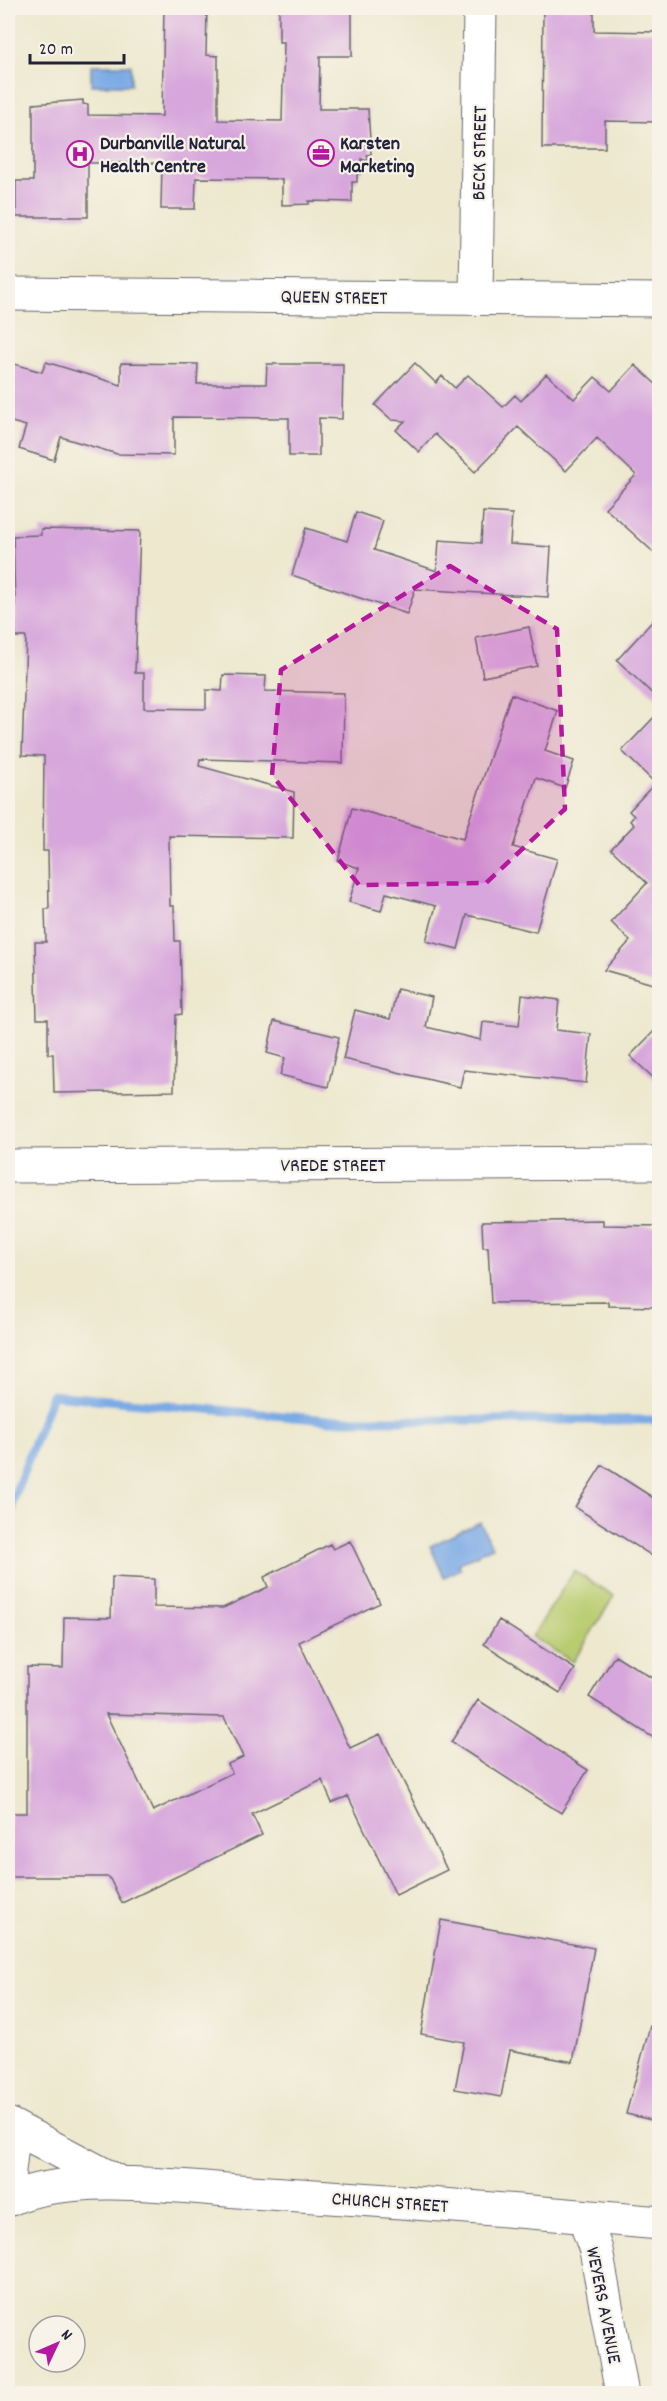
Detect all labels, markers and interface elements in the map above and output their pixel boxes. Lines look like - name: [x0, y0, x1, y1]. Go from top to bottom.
- scale bar: [30, 27, 124, 65]
- text: 20 m: [39, 38, 73, 63]
- street label: BECK STREET: [466, 105, 496, 201]
- place label: Durbanville Natural Health Centre: [100, 131, 246, 182]
- place label: Karsten Marketing: [340, 131, 415, 182]
- office icon: Karsten Marketing: [306, 138, 336, 168]
- hospital icon: Durbanville Natural Health Centre: [65, 139, 95, 169]
- street label: QUEEN STREET: [280, 284, 388, 314]
- street label: VREDE STREET: [280, 1153, 386, 1181]
- street label: CHURCH STREET: [330, 2186, 449, 2222]
- street label: WEYERS AVENUE: [577, 2245, 627, 2366]
- north arrow: [27, 2314, 87, 2374]
- text: N: [55, 2324, 77, 2346]

